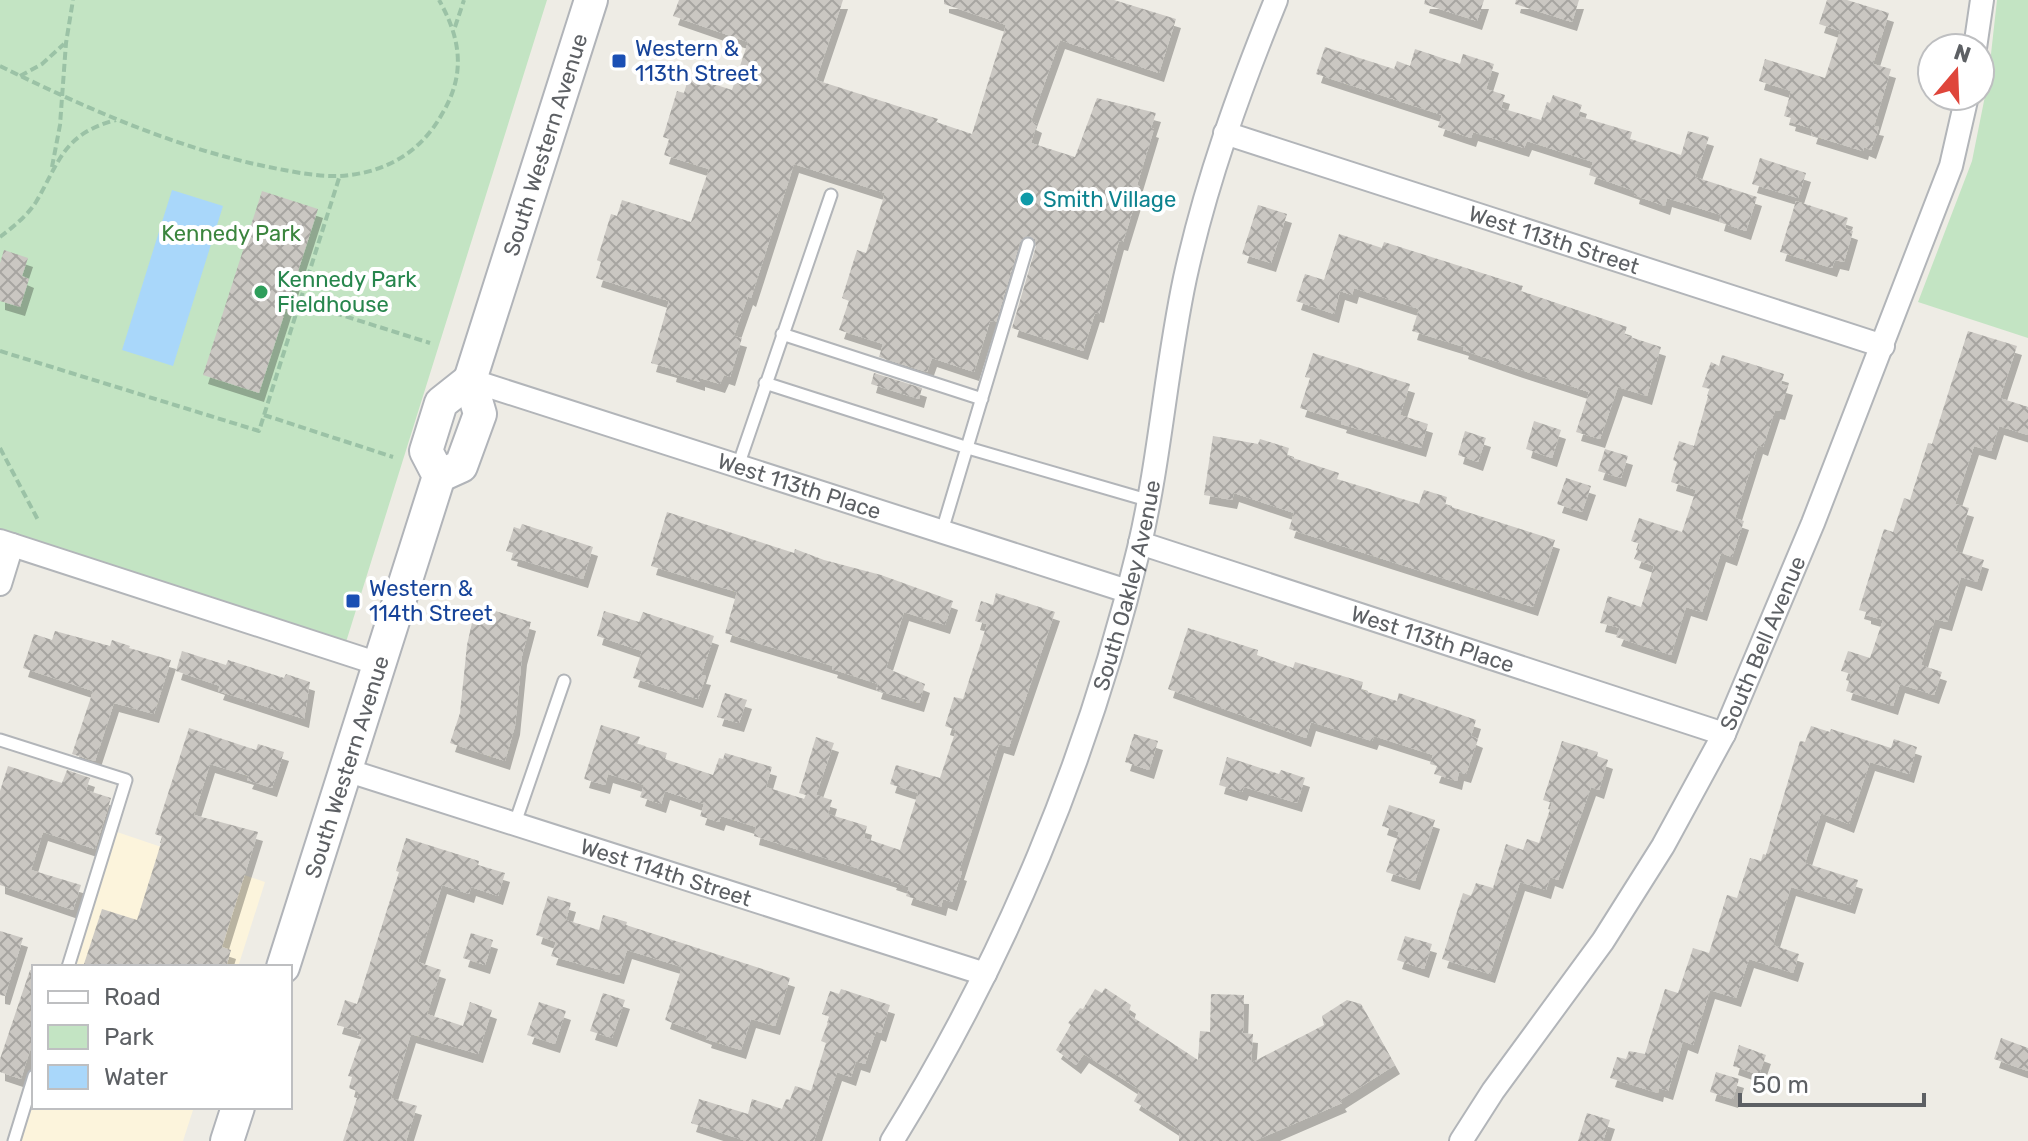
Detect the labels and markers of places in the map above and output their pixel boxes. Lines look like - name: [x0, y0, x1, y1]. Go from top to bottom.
- place label: Western & 113th Street: [635, 35, 758, 87]
- marker: Western & 113th Street: [610, 52, 628, 70]
- place label: Smith Village: [1043, 186, 1176, 213]
- marker: Smith Village: [1018, 190, 1036, 208]
- place label: Kennedy Park Fieldhouse: [277, 266, 417, 318]
- marker: Kennedy Park Fieldhouse: [252, 283, 270, 301]
- place label: Western & 114th Street: [369, 575, 493, 627]
- marker: Western & 114th Street: [344, 592, 362, 610]

